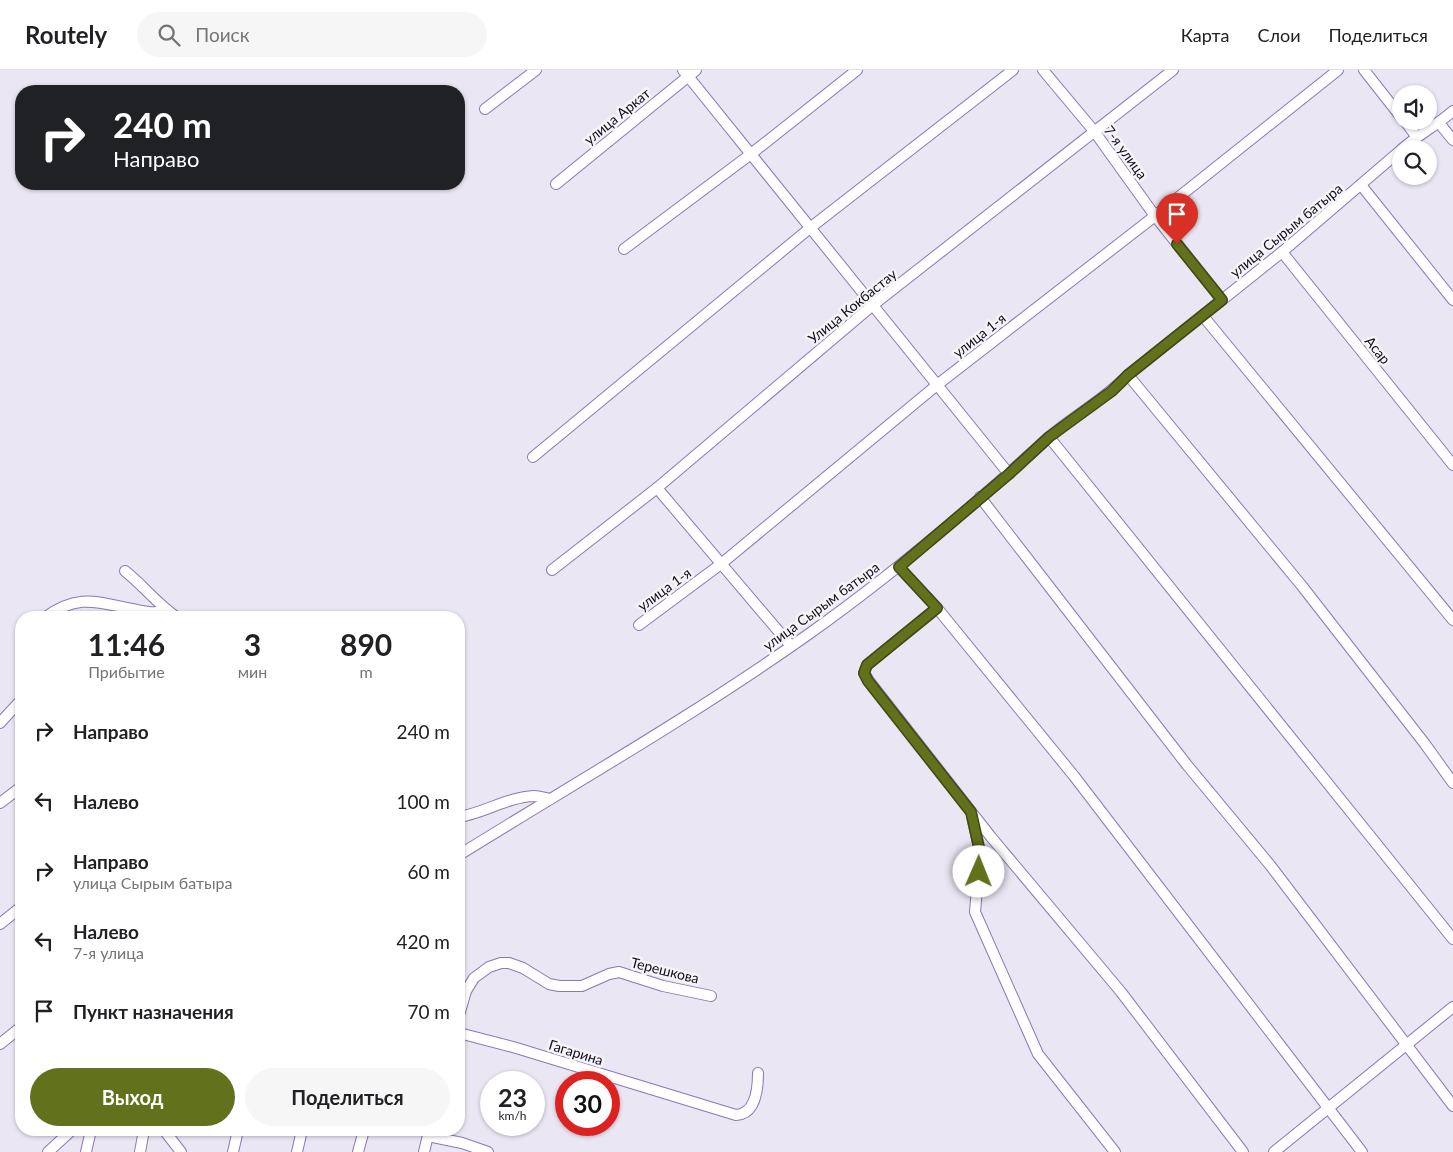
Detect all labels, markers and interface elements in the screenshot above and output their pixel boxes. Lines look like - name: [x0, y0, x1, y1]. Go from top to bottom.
- search box: [137, 12, 487, 57]
- text: Routely: [25, 20, 107, 49]
- icon: search: [155, 21, 183, 49]
- text: Поиск: [195, 23, 250, 46]
- text: Карта: [1181, 24, 1229, 46]
- text: Слои: [1257, 24, 1301, 46]
- text: Поделиться: [1329, 24, 1428, 46]
- street label: улица Аркат: [580, 84, 654, 148]
- map controls: [1392, 85, 1437, 185]
- button: sound: [1392, 85, 1437, 130]
- text: 240 m: [113, 103, 212, 145]
- icon: right: [30, 105, 95, 170]
- street label: 7-я улица: [1101, 122, 1151, 182]
- button: search: [1392, 140, 1437, 185]
- text: Направо: [113, 145, 199, 172]
- street label: улица Сырым батыра: [1226, 179, 1346, 281]
- pin: [1156, 193, 1198, 244]
- icon: arrive: [1163, 200, 1191, 228]
- street label: Улица Кокбастау: [804, 265, 900, 347]
- street label: улица 1-я: [949, 309, 1009, 361]
- street label: Асар: [1362, 333, 1394, 367]
- street label: улица Сырым батыра: [760, 558, 882, 654]
- street label: улица 1-я: [634, 564, 694, 614]
- text: 11:46: [88, 626, 165, 662]
- text: 3: [244, 626, 261, 662]
- text: 890: [340, 626, 392, 662]
- text: Прибытие: [88, 662, 165, 681]
- text: мин: [238, 662, 267, 681]
- text: m: [360, 662, 373, 681]
- icon: right: [30, 717, 58, 745]
- text: Направо: [73, 720, 149, 743]
- text: 240 m: [396, 720, 450, 743]
- icon: left: [30, 787, 58, 815]
- text: Налево: [73, 790, 139, 813]
- text: 100 m: [396, 790, 450, 813]
- position arrow: [952, 845, 1004, 897]
- text: Направо: [73, 850, 149, 873]
- icon: right: [30, 857, 58, 885]
- text: 60 m: [407, 860, 450, 883]
- text: улица Сырым батыра: [73, 873, 233, 892]
- text: Налево: [73, 920, 139, 943]
- icon: left: [30, 927, 58, 955]
- text: 420 m: [396, 930, 450, 953]
- text: 7-я улица: [73, 943, 144, 962]
- street label: Терешкова: [629, 953, 701, 987]
- icon: arrive: [30, 997, 58, 1025]
- text: Пункт назначения: [73, 1000, 234, 1023]
- text: 70 m: [407, 1000, 450, 1023]
- street label: Гагарина: [547, 1036, 605, 1068]
- button: Выход: [30, 1068, 235, 1126]
- button: Поделиться: [245, 1068, 450, 1126]
- speed limit sign: 30: [555, 1071, 620, 1136]
- text: 23: [498, 1082, 527, 1112]
- text: km/h: [498, 1108, 527, 1123]

